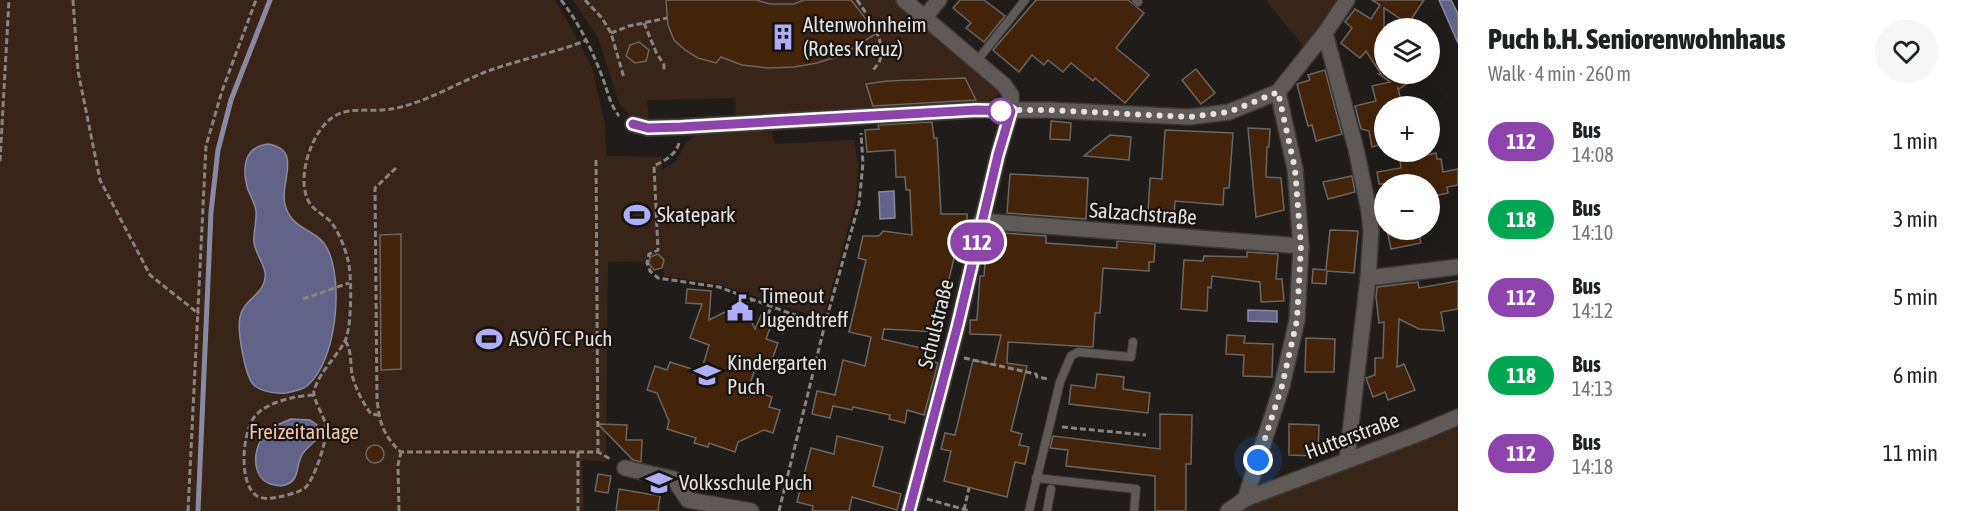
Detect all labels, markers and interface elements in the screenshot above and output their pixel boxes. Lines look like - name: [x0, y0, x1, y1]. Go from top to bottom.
- place label: Altenwohnheim (Rotes Kreuz): [803, 12, 927, 60]
- map controls: [1374, 18, 1440, 240]
- button: layers: [1374, 18, 1440, 84]
- button: heart: [1875, 20, 1938, 83]
- building icon: Altenwohnheim (Rotes Kreuz): [768, 22, 798, 52]
- text: Puch b.H. Seniorenwohnhaus: [1488, 23, 1785, 55]
- text: Walk · 4 min · 260 m: [1488, 62, 1631, 85]
- button: +: [1374, 96, 1440, 162]
- unlabelled marker: [988, 98, 1014, 124]
- text: Bus: [1572, 117, 1601, 143]
- text: 1 min: [1893, 128, 1938, 154]
- text: 112: [1506, 129, 1536, 153]
- text: 14:08: [1572, 143, 1614, 166]
- button: −: [1374, 174, 1440, 240]
- text: Bus: [1572, 195, 1601, 221]
- street label: Salzachstraße: [1088, 197, 1198, 229]
- sports icon: Skatepark: [622, 200, 652, 230]
- place label: Skatepark: [657, 202, 735, 226]
- text: 3 min: [1893, 206, 1938, 232]
- text: 118: [1506, 207, 1536, 231]
- text: 14:10: [1572, 221, 1613, 244]
- line badge: 112: [942, 222, 1012, 262]
- text: 112: [962, 230, 992, 254]
- text: Bus: [1572, 273, 1601, 299]
- street label: Schulstraße: [912, 277, 958, 371]
- place label: Timeout Jugendtreff: [760, 283, 849, 331]
- text: 5 min: [1893, 284, 1938, 310]
- text: 112: [1506, 285, 1536, 309]
- public building icon: Timeout Jugendtreff: [725, 293, 755, 323]
- text: 14:12: [1572, 299, 1613, 322]
- sports icon: ASVÖ FC Puch: [474, 324, 504, 354]
- place label: ASVÖ FC Puch: [509, 326, 613, 350]
- place label: Kindergarten Puch: [727, 350, 827, 398]
- text: Bus: [1572, 351, 1601, 377]
- school or university icon: Kindergarten Puch: [692, 360, 722, 390]
- text: 6 min: [1893, 362, 1938, 388]
- text: 118: [1506, 363, 1536, 387]
- text: 14:13: [1572, 377, 1613, 400]
- street label: Hutterstraße: [1301, 407, 1402, 463]
- park label: Freizeitanlage: [249, 419, 359, 443]
- text: Bus: [1572, 429, 1601, 455]
- text: 11 min: [1883, 440, 1938, 466]
- text: 112: [1506, 441, 1536, 465]
- your location: [1243, 445, 1273, 475]
- text: 14:18: [1572, 455, 1613, 478]
- school or university icon: Volksschule Puch: [644, 468, 674, 498]
- place label: Volksschule Puch: [679, 470, 812, 494]

